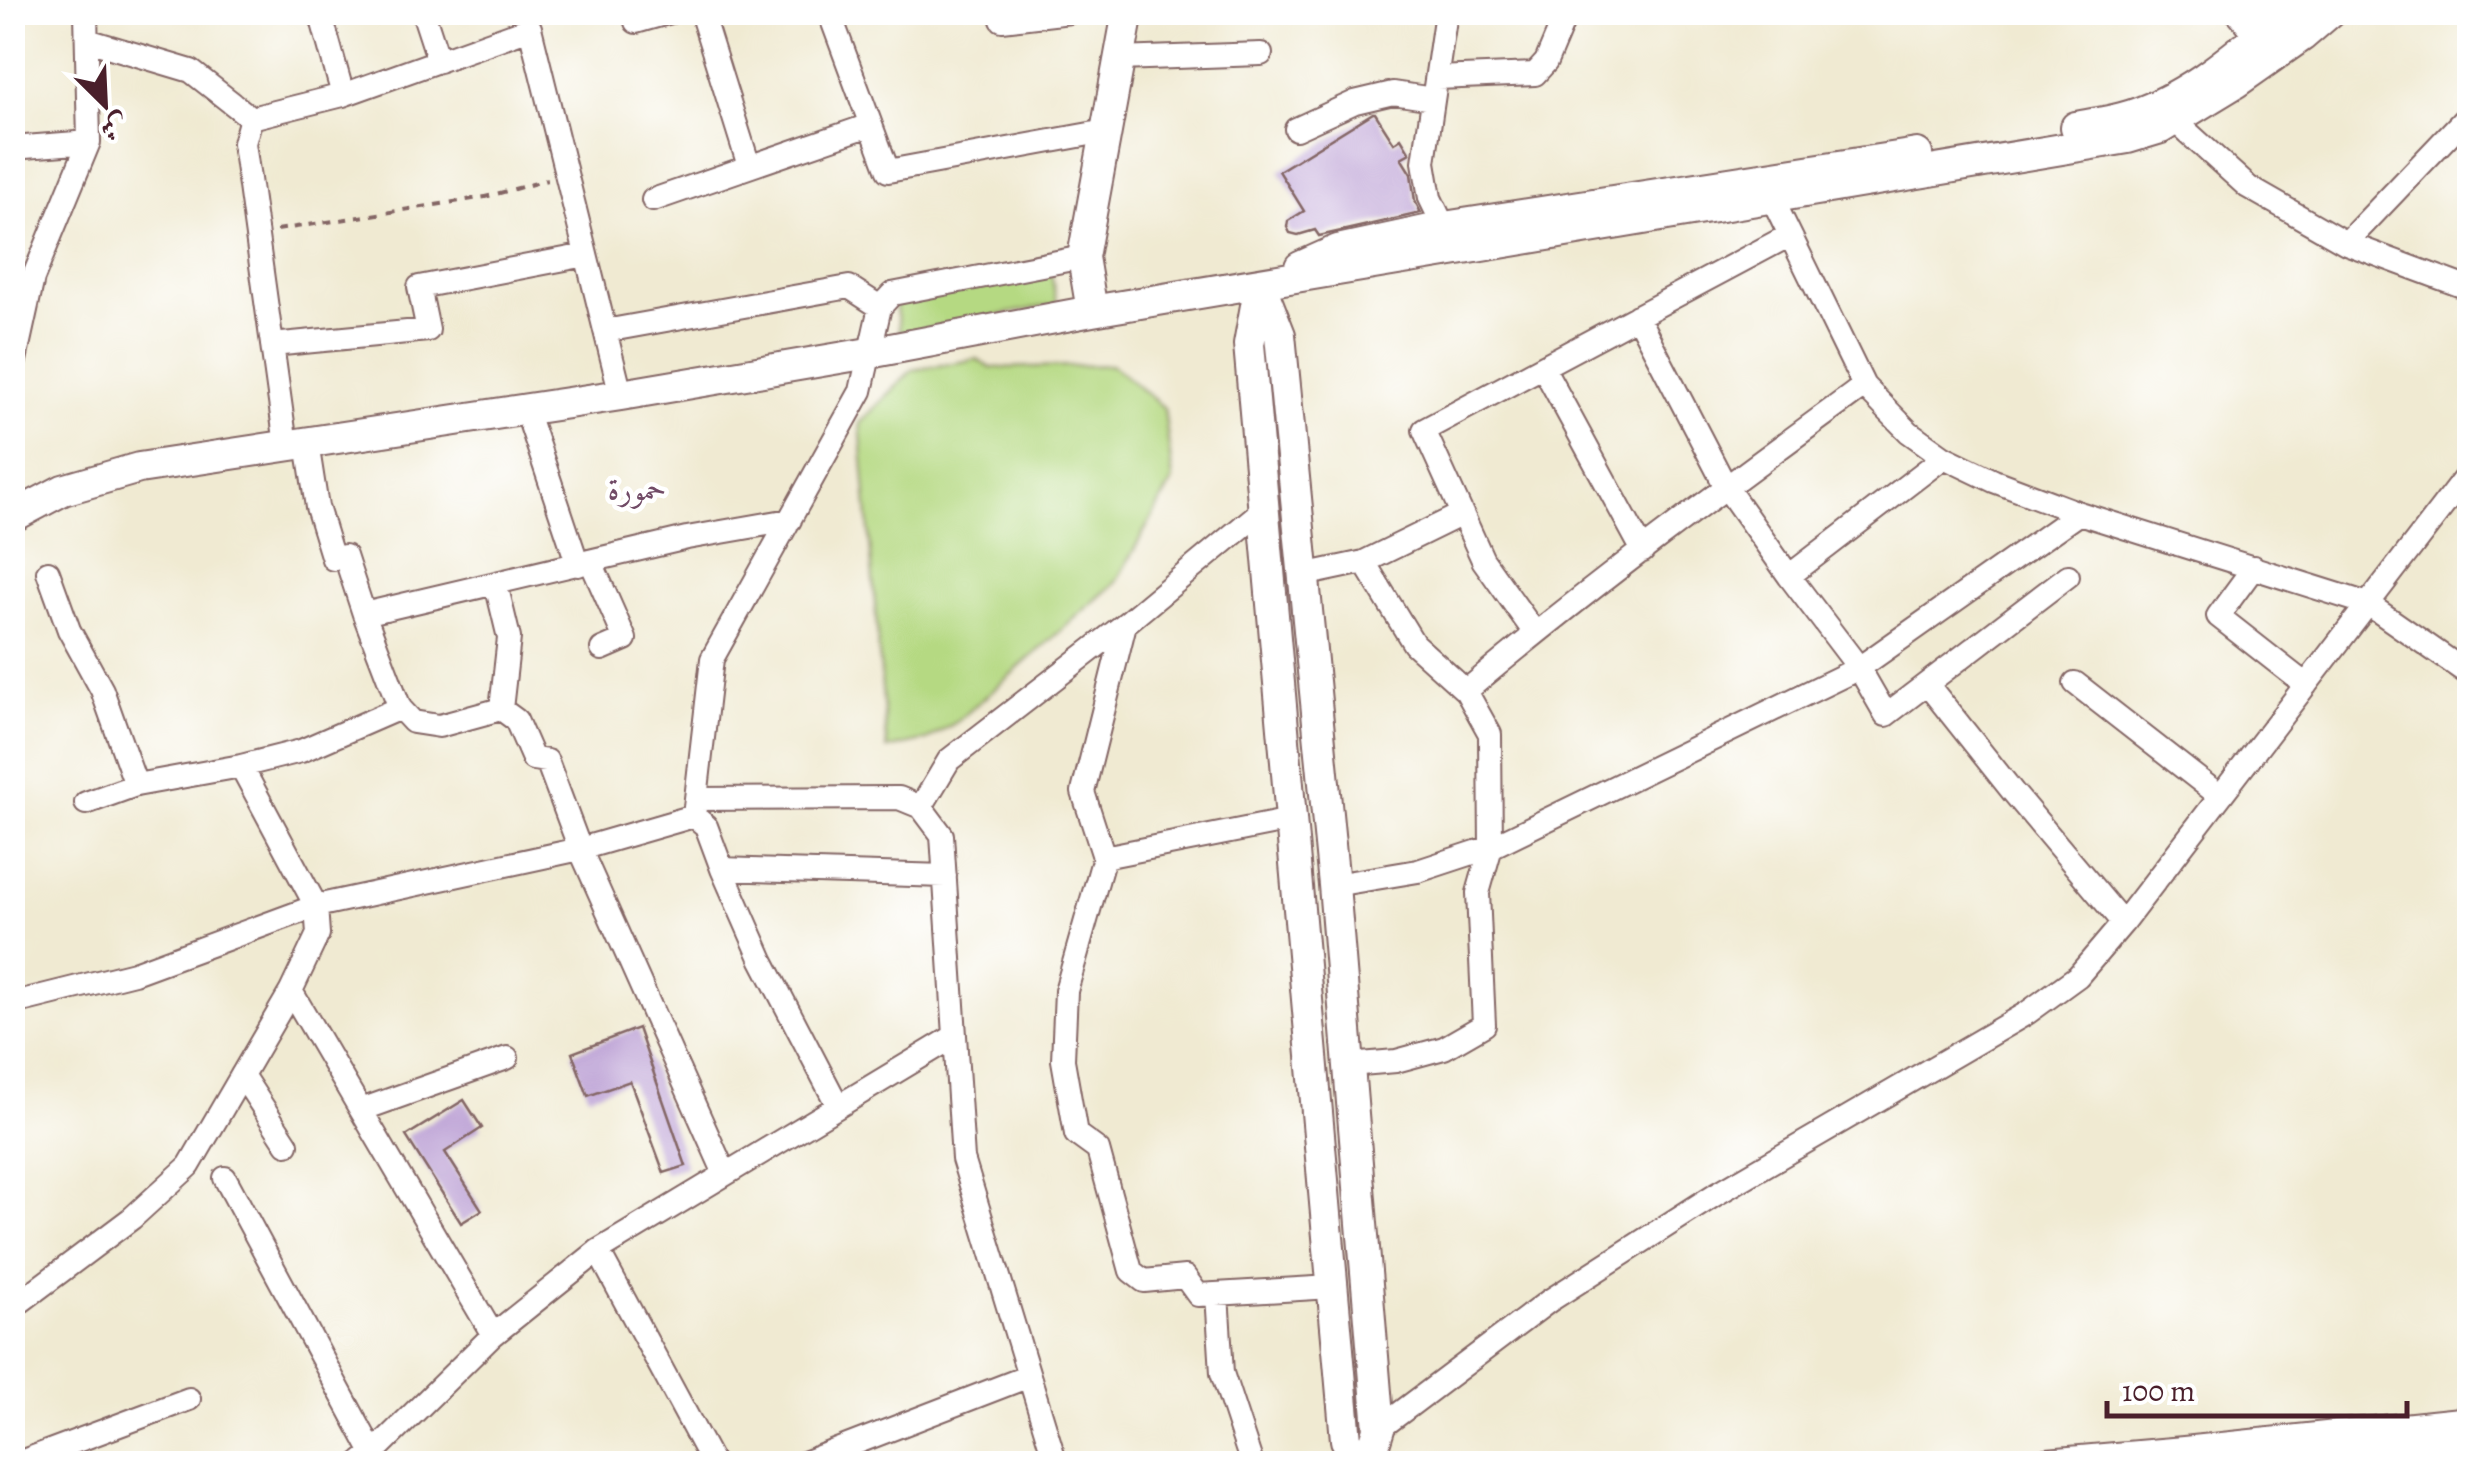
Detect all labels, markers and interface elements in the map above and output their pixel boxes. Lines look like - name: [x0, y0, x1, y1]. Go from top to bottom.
- north arrow: [55, 55, 155, 155]
- text: ش: [94, 104, 135, 150]
- district label: حمورة: [608, 467, 666, 511]
- scale bar: [2107, 1356, 2407, 1418]
- text: 100 m: [2122, 1371, 2195, 1411]

